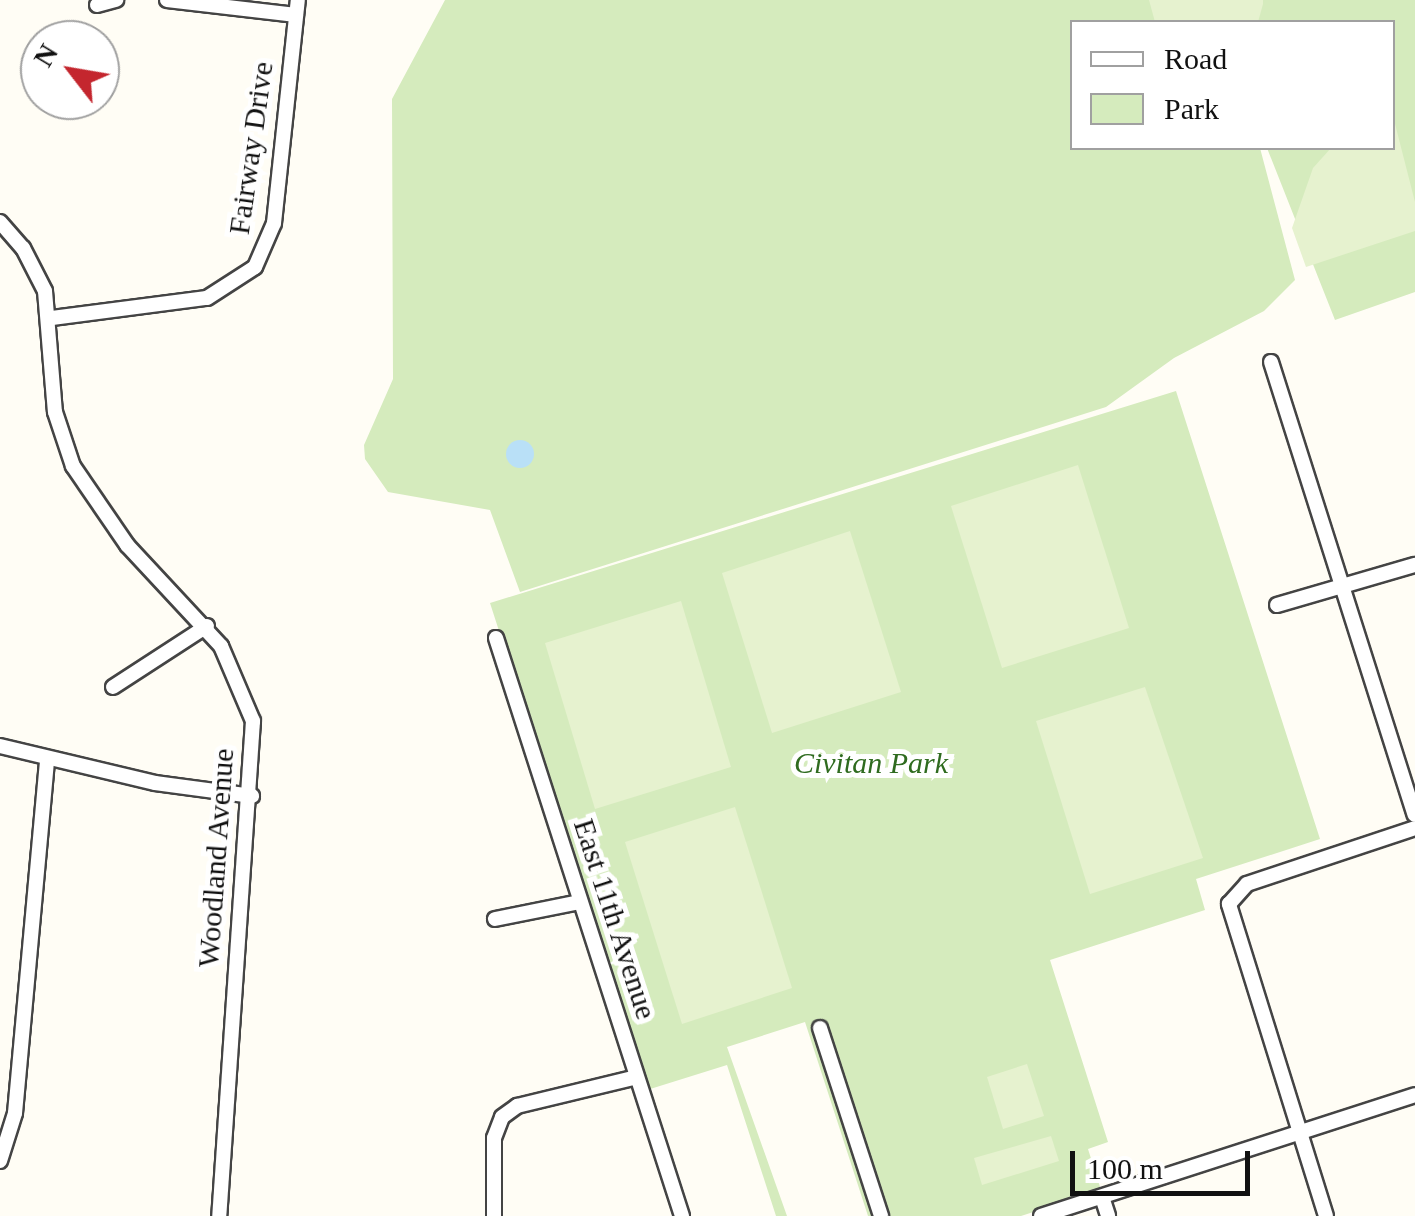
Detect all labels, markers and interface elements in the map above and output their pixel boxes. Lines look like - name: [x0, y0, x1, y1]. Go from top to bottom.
- north arrow: [20, 20, 120, 120]
- legend: [1070, 20, 1395, 150]
- text: N: [27, 39, 64, 72]
- text: Road: [1164, 42, 1227, 75]
- street label: Fairway Drive: [221, 59, 281, 237]
- text: Park: [1164, 92, 1219, 125]
- park label: Civitan Park: [794, 745, 948, 781]
- street label: Woodland Avenue: [190, 746, 242, 970]
- street label: East 11th Avenue: [565, 814, 665, 1024]
- scale bar: [1075, 1131, 1255, 1193]
- text: 100 m: [1087, 1152, 1163, 1185]

